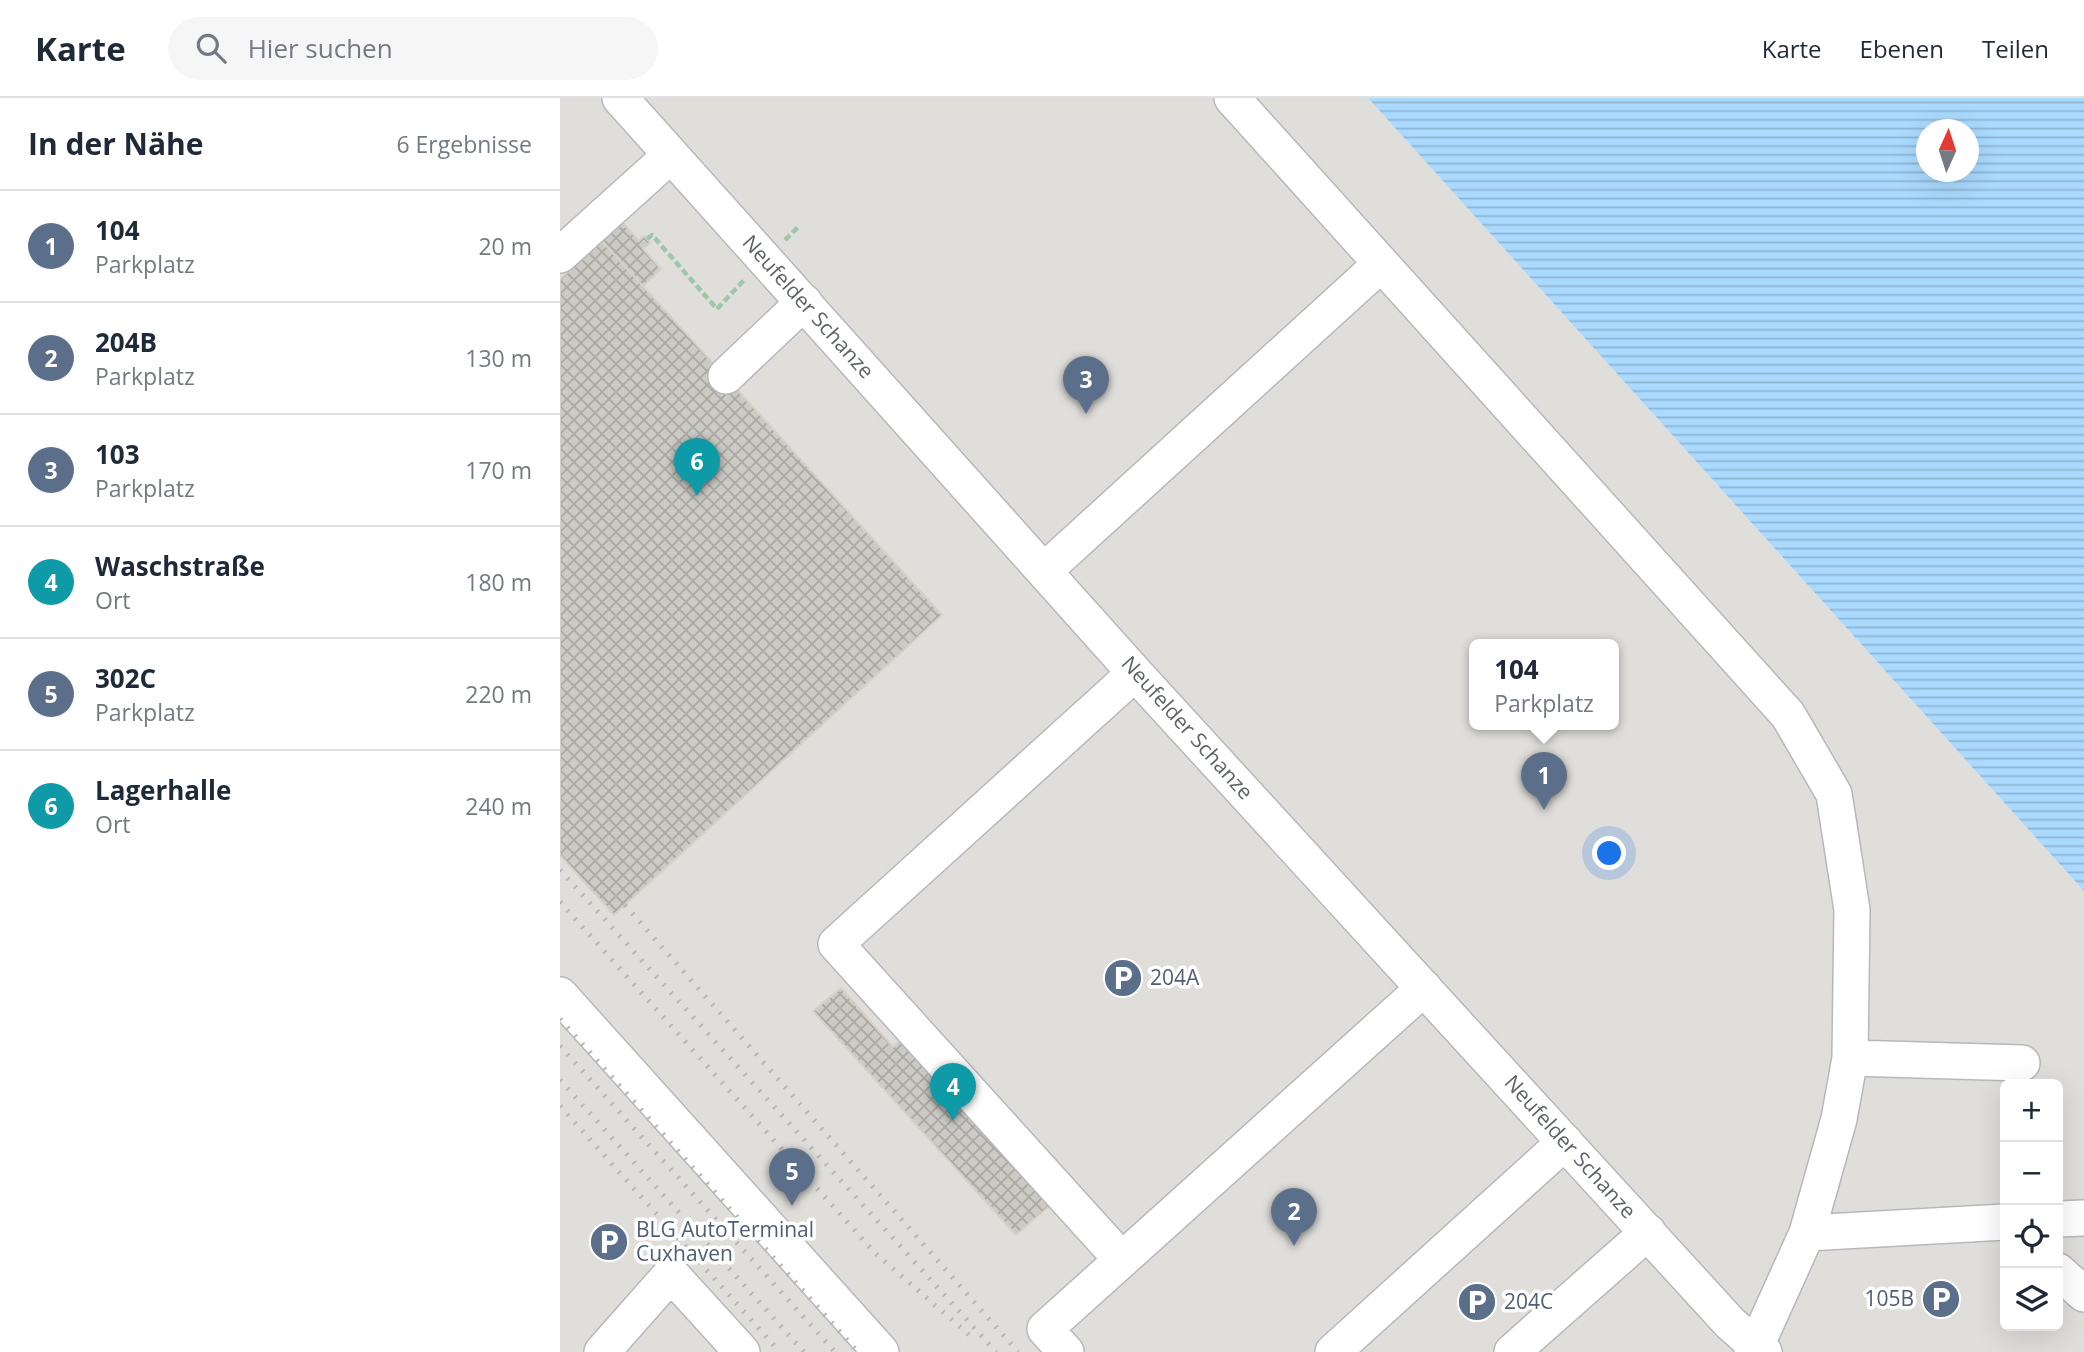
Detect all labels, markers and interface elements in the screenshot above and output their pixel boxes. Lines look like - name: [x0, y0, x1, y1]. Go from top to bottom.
- search box: [168, 17, 658, 80]
- text: Karte: [35, 26, 126, 71]
- icon: search: [192, 29, 230, 67]
- text: Hier suchen: [248, 30, 393, 66]
- text: Karte: [1762, 32, 1822, 65]
- text: Ebenen: [1860, 32, 1944, 65]
- text: Teilen: [1982, 32, 2049, 65]
- north arrow: [1916, 119, 1979, 182]
- text: In der Nähe: [28, 123, 204, 164]
- text: 6 Ergebnisse: [396, 128, 532, 160]
- text: 104: [95, 212, 140, 248]
- street label: Neufelder Schanze: [737, 229, 881, 384]
- text: 1: [44, 230, 58, 262]
- text: 20 m: [478, 230, 532, 262]
- text: Parkplatz: [95, 248, 195, 280]
- text: 204B: [95, 324, 157, 360]
- text: 2: [44, 342, 58, 374]
- text: 130 m: [465, 342, 532, 374]
- pin: 3: [1063, 356, 1109, 414]
- text: Parkplatz: [95, 360, 195, 392]
- text: 103: [95, 436, 140, 472]
- pin: 6: [674, 438, 720, 496]
- text: 3: [44, 454, 58, 486]
- text: 170 m: [465, 454, 532, 486]
- text: Parkplatz: [95, 472, 195, 504]
- text: Waschstraße: [95, 548, 265, 584]
- text: 4: [44, 566, 58, 598]
- text: 180 m: [465, 566, 532, 598]
- text: Ort: [95, 584, 131, 616]
- popup: [1469, 639, 1619, 730]
- street label: Neufelder Schanze: [1116, 650, 1260, 805]
- text: 104: [1494, 651, 1539, 687]
- text: 302C: [95, 660, 156, 696]
- text: 5: [44, 678, 58, 710]
- text: 220 m: [465, 678, 532, 710]
- text: Parkplatz: [1494, 687, 1594, 719]
- text: Parkplatz: [95, 696, 195, 728]
- pin: 1: [1521, 752, 1567, 810]
- text: Lagerhalle: [95, 772, 231, 808]
- text: 6: [44, 790, 58, 822]
- text: 240 m: [465, 790, 532, 822]
- text: Ort: [95, 808, 131, 840]
- your location: [1592, 836, 1626, 870]
- parking icon: 204A: [1102, 957, 1144, 999]
- place label: 204A: [1150, 963, 1200, 991]
- pin: 4: [930, 1063, 976, 1121]
- street label: Neufelder Schanze: [1499, 1069, 1643, 1224]
- map controls: [2000, 1079, 2063, 1331]
- button: +: [2000, 1079, 2063, 1142]
- button: −: [2000, 1142, 2063, 1205]
- pin: 5: [769, 1148, 815, 1206]
- pin: 2: [1271, 1188, 1317, 1246]
- button: locate: [2000, 1205, 2063, 1268]
- place label: BLG AutoTerminal Cuxhaven: [636, 1215, 814, 1267]
- parking icon: BLG AutoTerminal Cuxhaven: [588, 1221, 630, 1263]
- button: layers: [2000, 1268, 2063, 1331]
- parking icon: 105B: [1920, 1278, 1962, 1320]
- parking icon: 204C: [1456, 1281, 1498, 1323]
- place label: 105B: [1864, 1284, 1914, 1312]
- place label: 204C: [1504, 1287, 1553, 1315]

